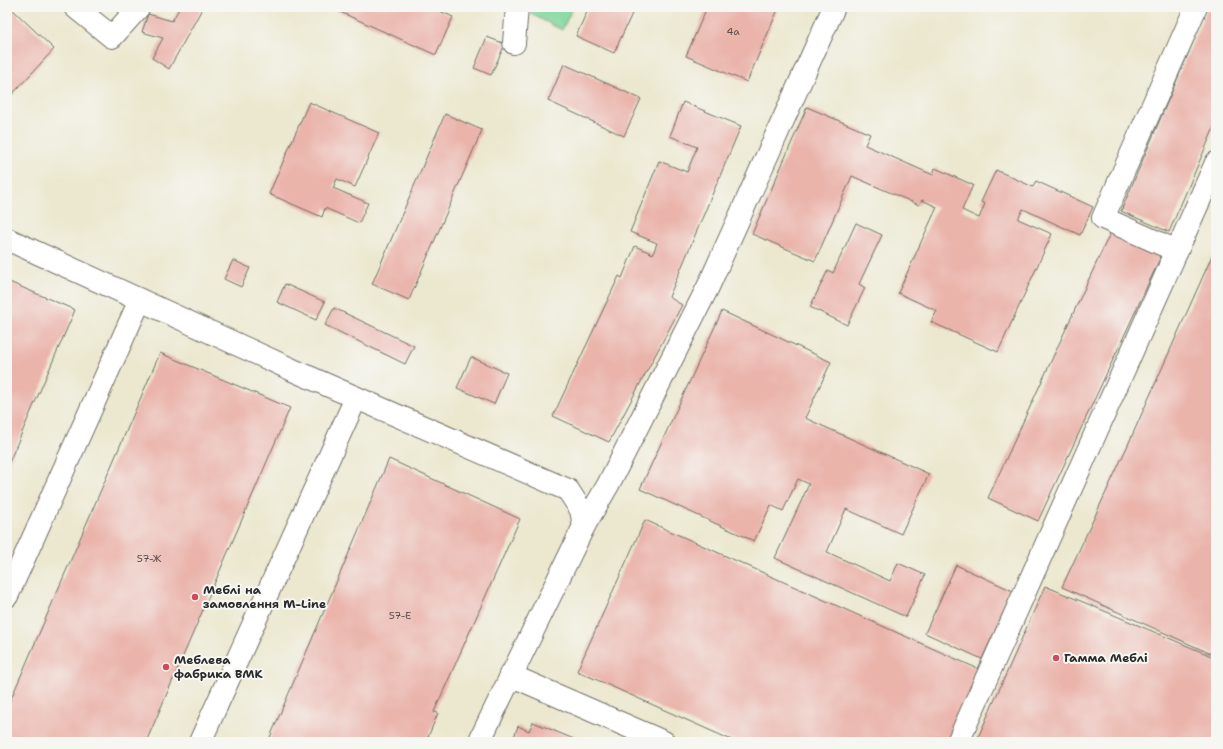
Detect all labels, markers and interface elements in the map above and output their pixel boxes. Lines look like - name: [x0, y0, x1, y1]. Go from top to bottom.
- house number: 4а: [726, 25, 740, 38]
- house number: 57-Ж: [137, 552, 161, 565]
- place label: Меблі на замовлення M-Line: [203, 582, 326, 612]
- marker: Меблі на замовлення M-Line: [190, 592, 200, 602]
- house number: 57-Е: [389, 609, 411, 622]
- place label: Гамма Меблі: [1064, 650, 1148, 666]
- place label: Меблева фабрика ВМК: [174, 652, 264, 682]
- marker: Гамма Меблі: [1051, 653, 1061, 663]
- marker: Меблева фабрика ВМК: [161, 662, 171, 672]

